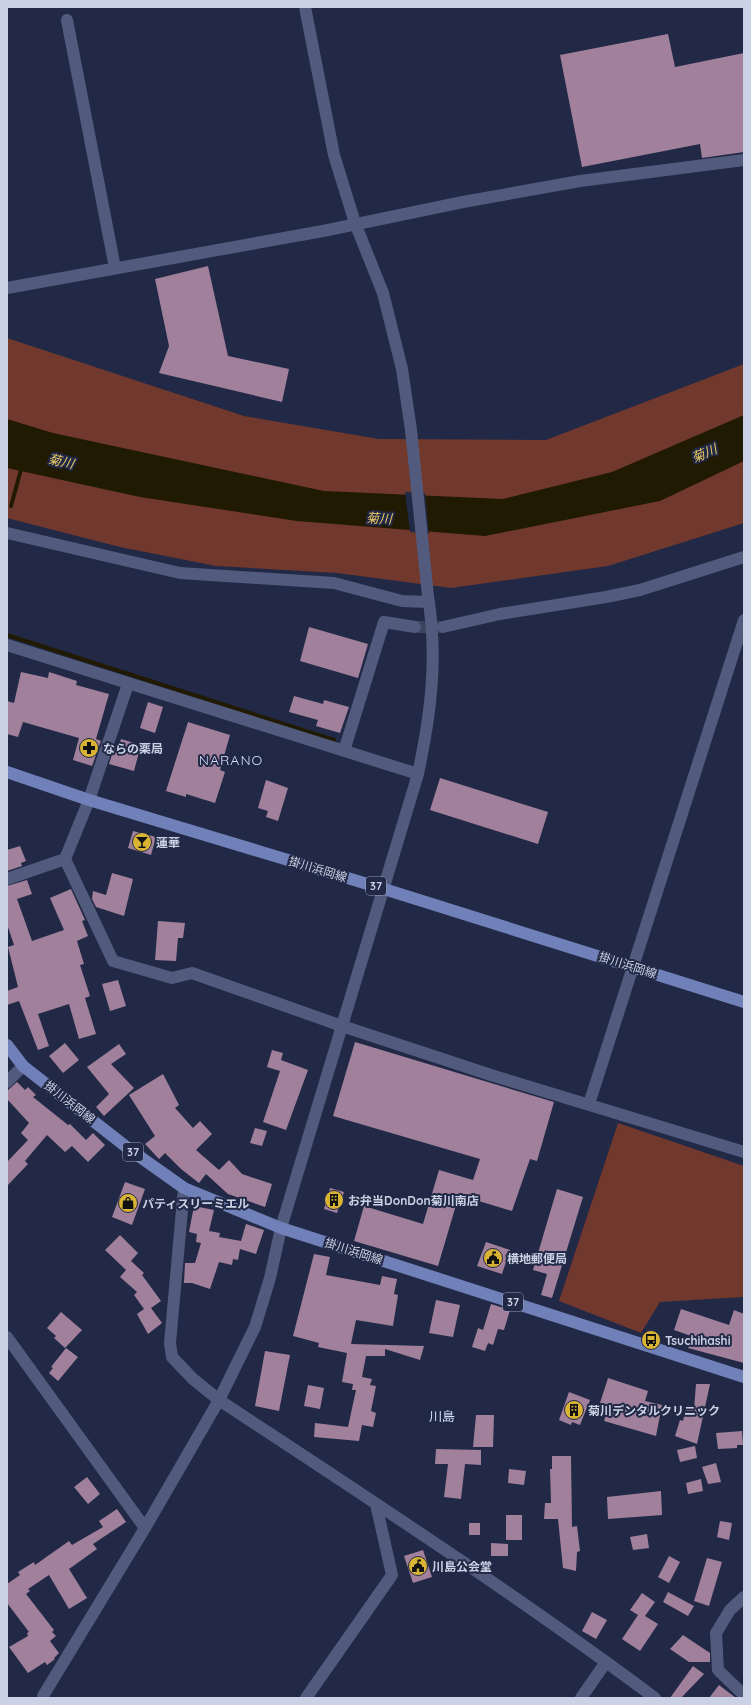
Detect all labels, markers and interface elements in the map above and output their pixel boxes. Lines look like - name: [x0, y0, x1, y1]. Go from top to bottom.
- water label: 菊川: [689, 440, 721, 465]
- water label: 菊川: [47, 450, 77, 472]
- water label: 菊川: [366, 510, 394, 527]
- pharmacy icon: ならの薬局: [78, 737, 100, 759]
- place label: ならの薬局: [103, 741, 163, 756]
- district label: NARANO: [199, 751, 263, 769]
- bar icon: 蓮華: [131, 831, 153, 853]
- place label: 蓮華: [156, 835, 180, 850]
- street label: 掛川浜岡線: [287, 853, 349, 885]
- road number: 37: [366, 877, 386, 895]
- street label: 掛川浜岡線: [597, 949, 659, 981]
- street label: 掛川浜岡線: [42, 1078, 98, 1126]
- road number: 37: [123, 1143, 143, 1161]
- building icon: お弁当DonDon菊川南店: [323, 1189, 345, 1211]
- shop icon: パティスリーミエル: [117, 1192, 139, 1214]
- place label: お弁当DonDon菊川南店: [348, 1193, 479, 1208]
- place label: パティスリーミエル: [142, 1196, 249, 1211]
- street label: 掛川浜岡線: [323, 1235, 385, 1267]
- public building icon: 横地郵便局: [482, 1247, 504, 1269]
- place label: 横地郵便局: [507, 1251, 567, 1266]
- road number: 37: [503, 1293, 523, 1311]
- bus stop icon: Tsuchihashi: [640, 1329, 662, 1351]
- place label: Tsuchihashi: [665, 1333, 731, 1348]
- building icon: 菊川デンタルクリニック: [563, 1399, 585, 1421]
- place label: 菊川デンタルクリニック: [588, 1403, 720, 1418]
- district label: 川島: [429, 1408, 455, 1424]
- public building icon: 川島公会堂: [407, 1555, 429, 1577]
- place label: 川島公会堂: [432, 1559, 492, 1574]

